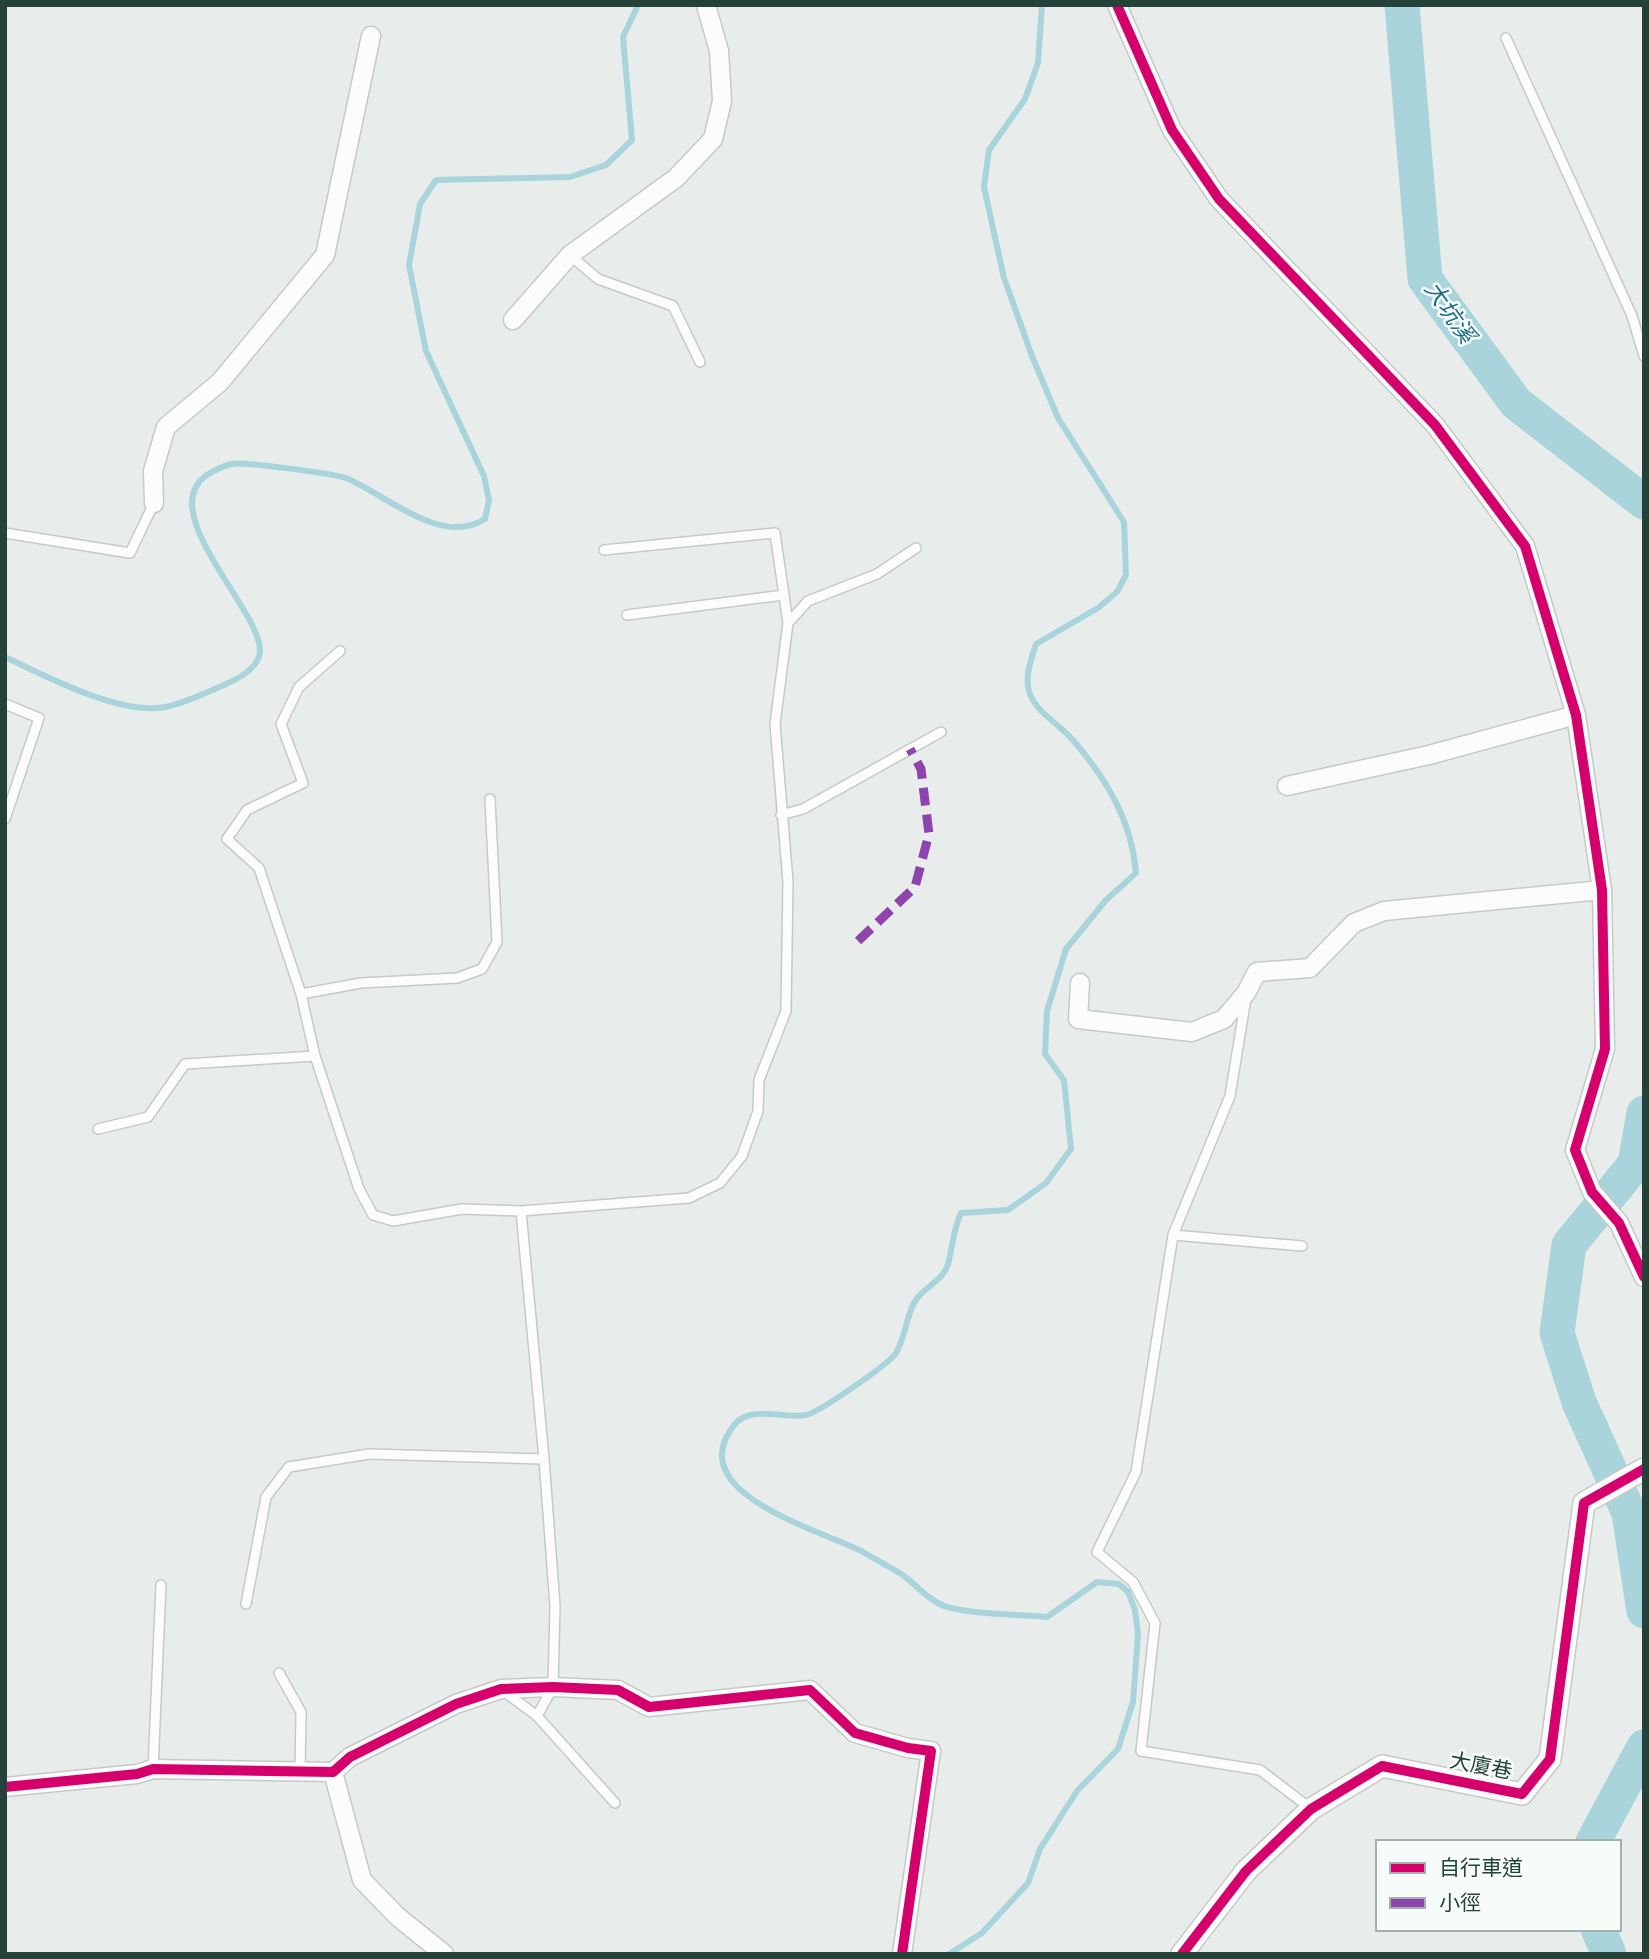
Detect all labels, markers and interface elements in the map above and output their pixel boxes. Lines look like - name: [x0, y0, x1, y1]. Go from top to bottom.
- water label: 大坑溪: [1419, 275, 1484, 351]
- street label: 大廈巷: [1448, 1746, 1515, 1784]
- legend: [1376, 1840, 1621, 1931]
- text: 自行車道: [1439, 1854, 1523, 1880]
- text: 小徑: [1439, 1889, 1481, 1915]

